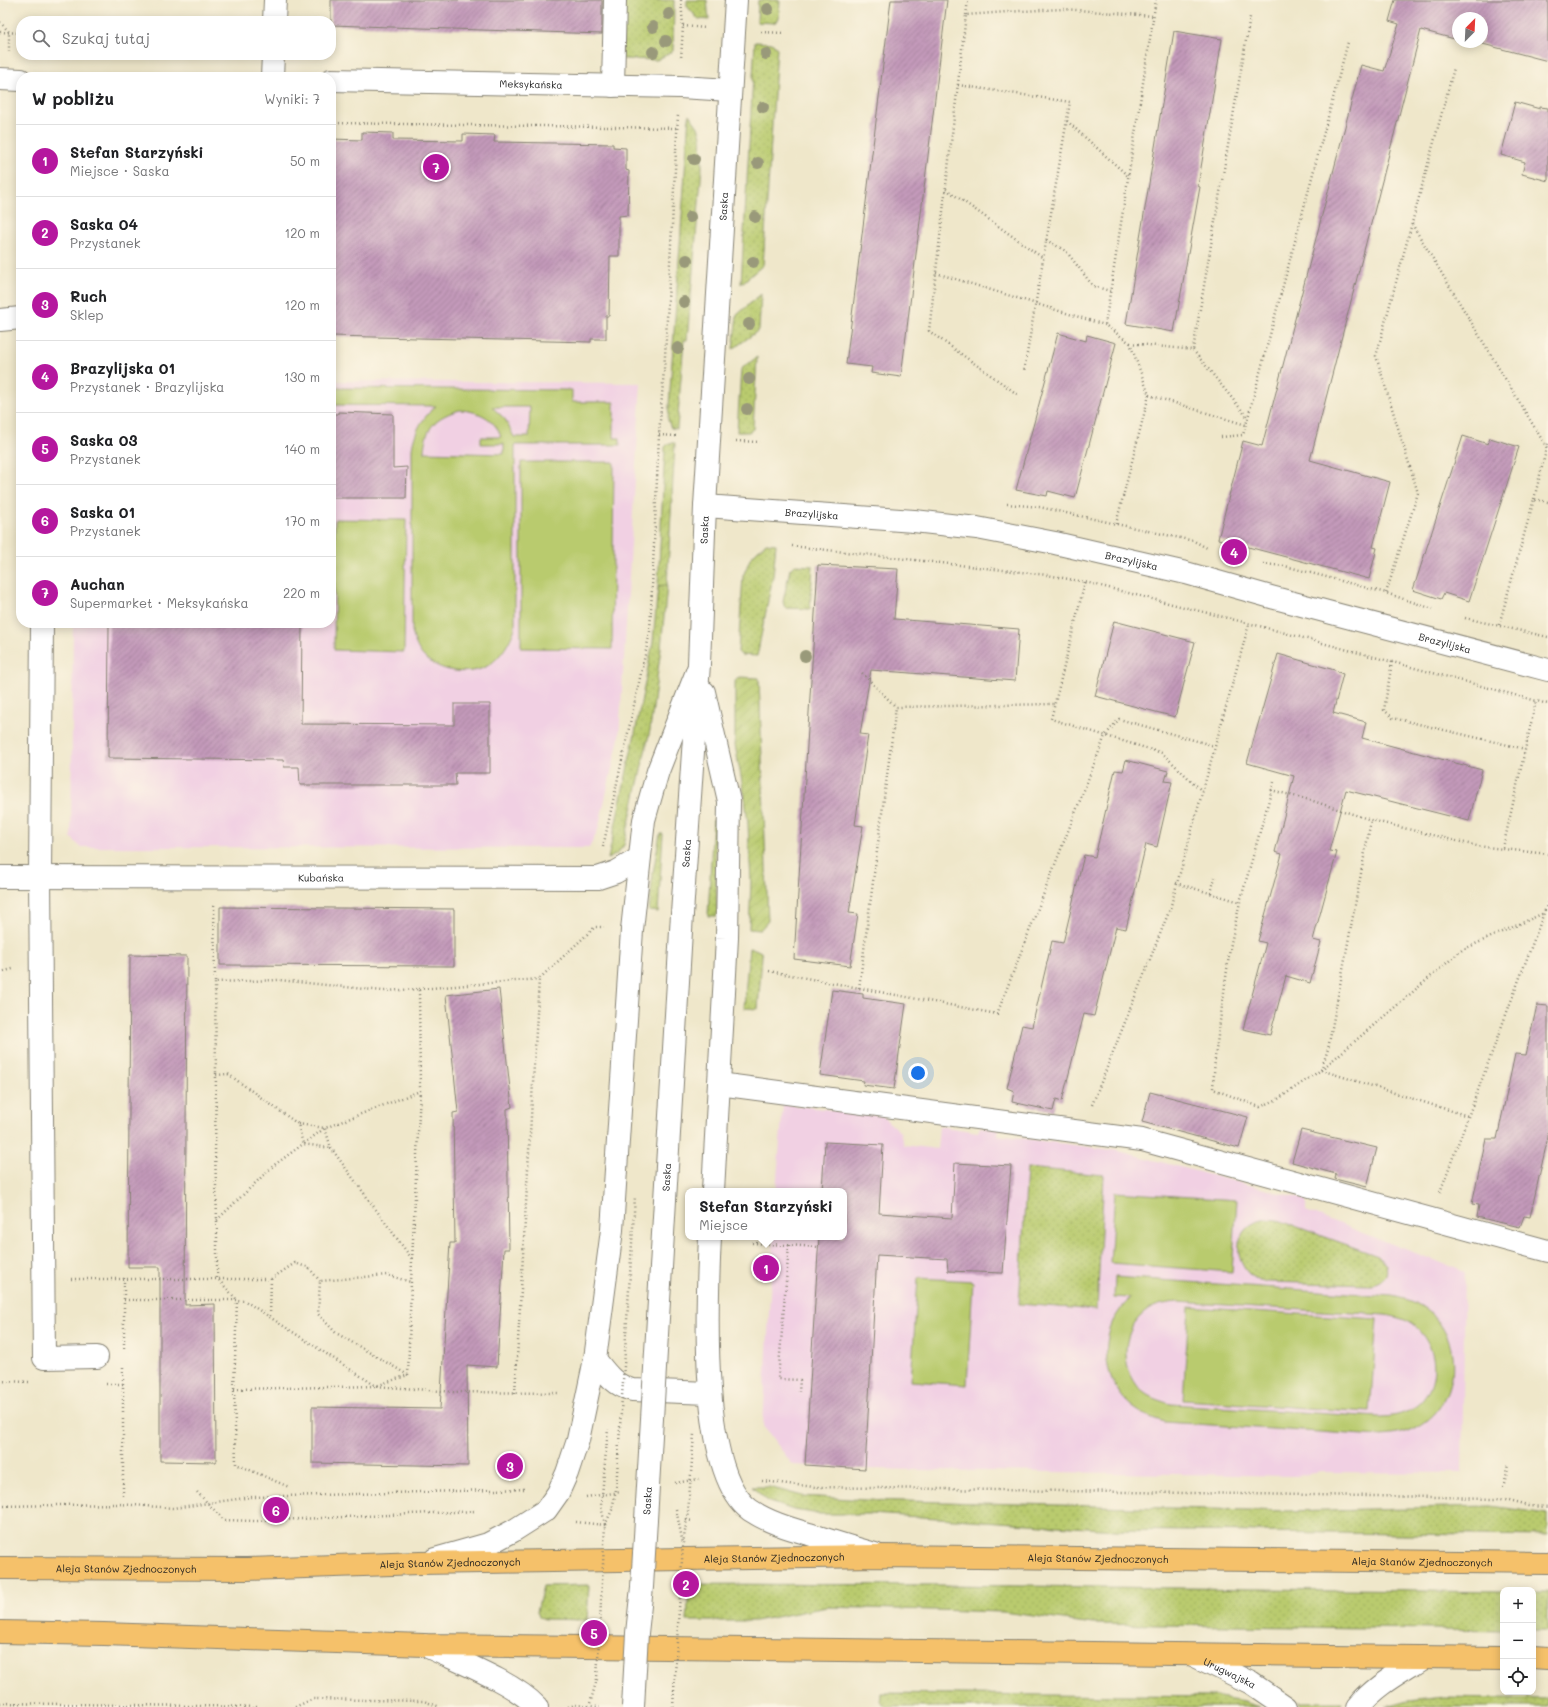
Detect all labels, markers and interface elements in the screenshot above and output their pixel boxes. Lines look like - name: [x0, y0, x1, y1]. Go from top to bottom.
- north arrow: [1452, 12, 1488, 48]
- search box: [16, 16, 336, 60]
- icon: search: [30, 27, 52, 49]
- text: Szukaj tutaj: [62, 28, 150, 48]
- street label: Meksykańska: [499, 76, 563, 92]
- text: W pobliżu: [32, 87, 114, 109]
- text: Wyniki: 7: [264, 90, 320, 107]
- text: Stefan Starzyński: [70, 142, 204, 162]
- text: 1: [42, 152, 48, 169]
- text: 50 m: [290, 152, 320, 169]
- pin: 7: [423, 152, 449, 182]
- text: Miejsce · Saska: [70, 162, 170, 179]
- street label: Saska: [716, 192, 731, 221]
- text: Saska 04: [70, 214, 138, 234]
- text: 2: [41, 224, 49, 241]
- text: 120 m: [284, 224, 320, 241]
- text: Przystanek: [70, 234, 141, 251]
- text: Ruch: [70, 286, 107, 306]
- text: 3: [41, 296, 49, 313]
- text: 120 m: [284, 296, 320, 313]
- text: Sklep: [70, 306, 104, 323]
- text: Brazylijska 01: [70, 358, 175, 378]
- text: 4: [41, 368, 49, 385]
- text: 130 m: [284, 368, 320, 385]
- text: Przystanek · Brazylijska: [70, 378, 224, 395]
- text: Saska 03: [70, 430, 138, 450]
- text: 5: [41, 440, 49, 457]
- text: 140 m: [284, 440, 320, 457]
- text: Przystanek: [70, 450, 141, 467]
- text: Saska 01: [70, 502, 135, 522]
- street label: Brazylijska: [784, 505, 839, 523]
- text: 6: [41, 512, 49, 529]
- text: 170 m: [284, 512, 320, 529]
- street label: Saska: [697, 515, 712, 544]
- text: Przystanek: [70, 522, 141, 539]
- pin: 4: [1221, 537, 1247, 567]
- street label: Brazylijska: [1104, 548, 1159, 573]
- text: Auchan: [70, 574, 125, 594]
- text: 7: [41, 584, 49, 601]
- text: 220 m: [283, 584, 320, 601]
- text: Supermarket · Meksykańska: [70, 594, 249, 611]
- street label: Brazylijska: [1417, 629, 1473, 656]
- street label: Saska: [678, 839, 694, 868]
- street label: Kubańska: [298, 870, 344, 885]
- your location: [908, 1063, 928, 1083]
- street label: Saska: [659, 1163, 674, 1192]
- popup: [685, 1188, 847, 1240]
- text: Stefan Starzyński: [699, 1196, 833, 1216]
- text: Miejsce: [699, 1216, 748, 1233]
- pin: 1: [753, 1253, 779, 1283]
- pin: 3: [497, 1451, 523, 1481]
- street label: Saska: [639, 1486, 655, 1515]
- pin: 6: [263, 1495, 289, 1525]
- street label: Aleja Stanów Zjednoczonych: [703, 1550, 845, 1566]
- street label: Aleja Stanów Zjednoczonych: [1027, 1551, 1169, 1566]
- street label: Aleja Stanów Zjednoczonych: [379, 1554, 521, 1571]
- street label: Aleja Stanów Zjednoczonych: [1351, 1554, 1493, 1569]
- street label: Aleja Stanów Zjednoczonych: [55, 1561, 197, 1576]
- pin: 2: [673, 1569, 699, 1599]
- map controls: [1500, 1587, 1536, 1695]
- button: +: [1500, 1587, 1536, 1623]
- pin: 5: [581, 1618, 607, 1648]
- button: −: [1500, 1623, 1536, 1659]
- street label: Urugwajska: [1201, 1654, 1259, 1692]
- button: locate: [1500, 1659, 1536, 1695]

